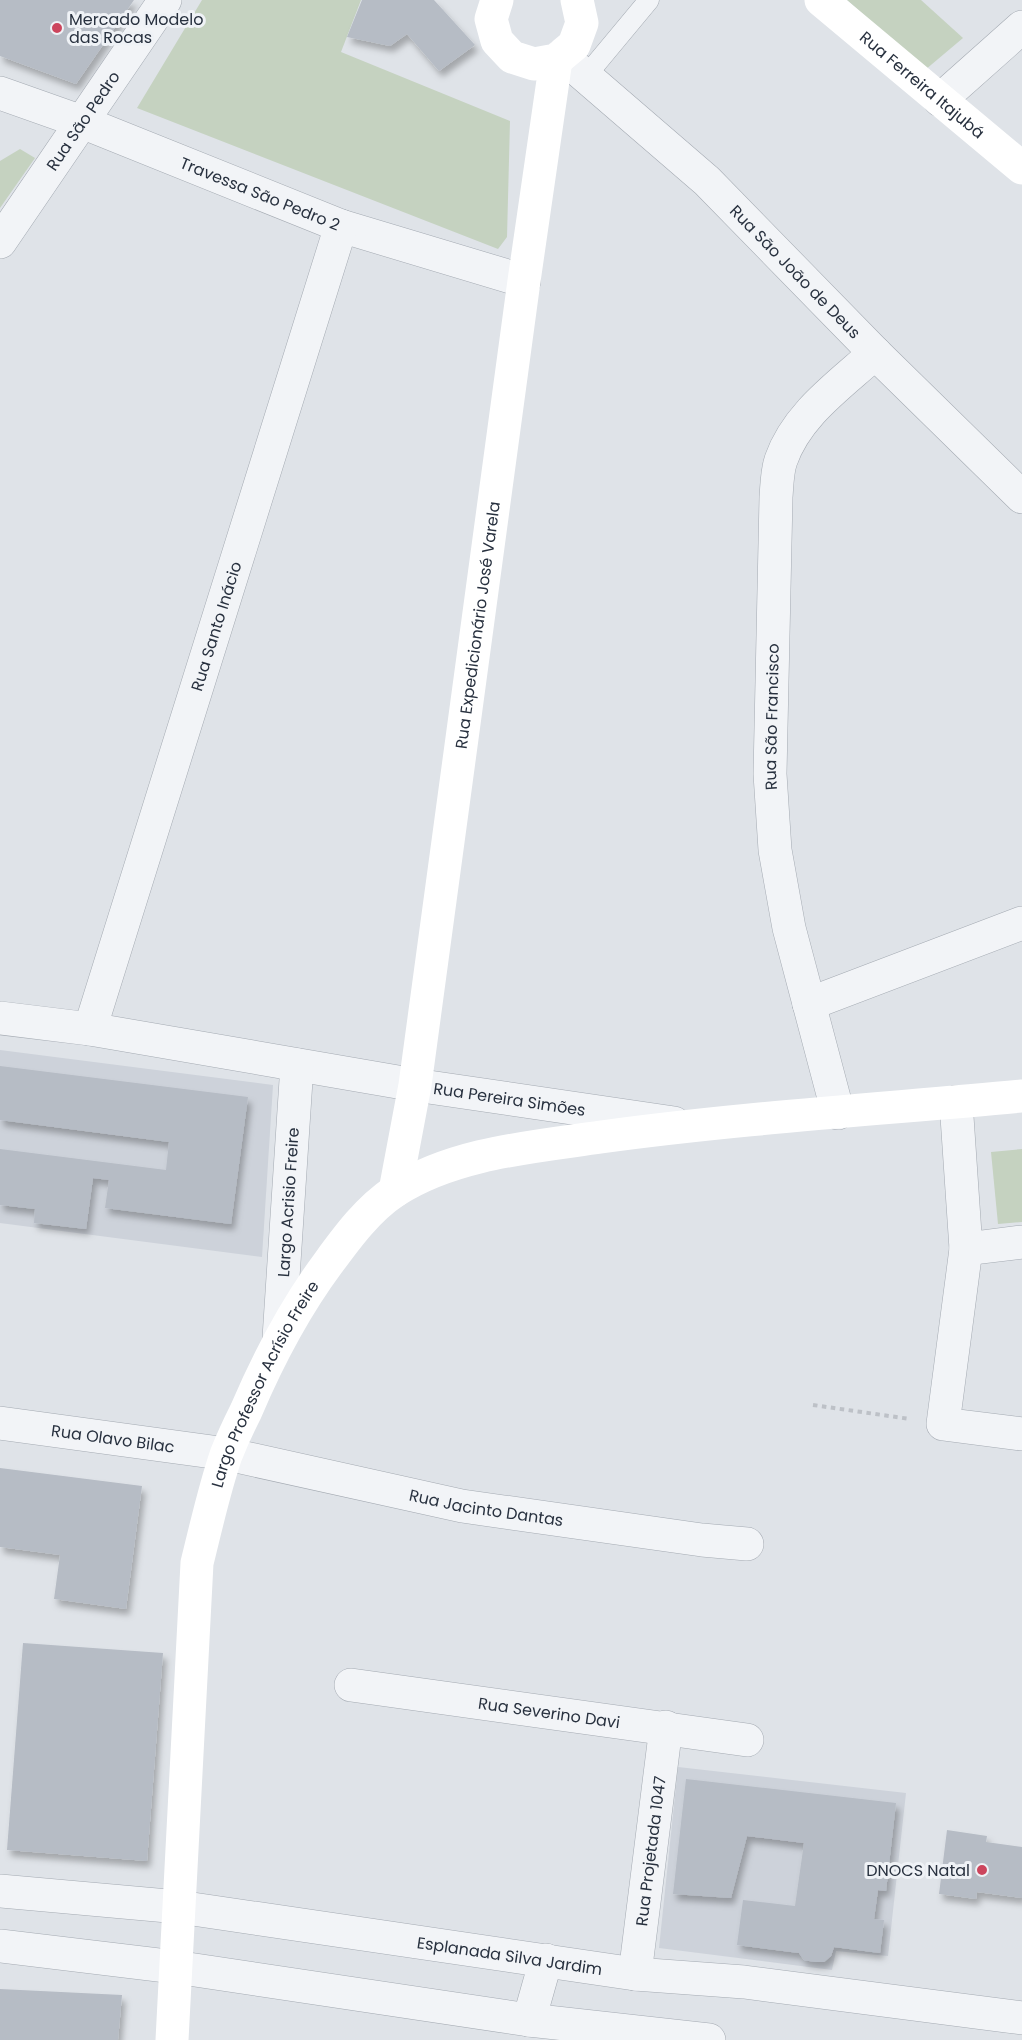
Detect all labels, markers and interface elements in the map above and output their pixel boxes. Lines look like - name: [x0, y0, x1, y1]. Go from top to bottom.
- place label: Mercado Modelo das Rocas: [69, 8, 203, 49]
- marker: Mercado Modelo das Rocas: [50, 21, 64, 35]
- street label: Rua Ferreira Itajubá: [855, 26, 990, 144]
- street label: Rua São Pedro: [41, 66, 125, 175]
- street label: Travessa São Pedro 2: [177, 151, 344, 236]
- street label: Rua São João de Deus: [725, 200, 866, 344]
- street label: Rua Expedicionário José Varela: [449, 500, 506, 750]
- street label: Rua Santo Inácio: [185, 558, 247, 694]
- street label: Rua São Francisco: [758, 643, 784, 791]
- street label: Rua Pereira Simões: [432, 1076, 587, 1121]
- street label: Largo Acrisio Freire: [272, 1127, 304, 1278]
- street label: Largo Professor Acrísio Freire: [205, 1276, 324, 1490]
- street label: Rua Olavo Bilac: [50, 1419, 176, 1458]
- street label: Rua Jacinto Dantas: [407, 1483, 565, 1532]
- street label: Rua Severino Davi: [477, 1691, 622, 1734]
- street label: Rua Projetada 1047: [630, 1774, 671, 1927]
- place label: DNOCS Natal: [866, 1859, 970, 1882]
- marker: DNOCS Natal: [975, 1863, 989, 1877]
- street label: Esplanada Silva Jardim: [416, 1931, 604, 1981]

